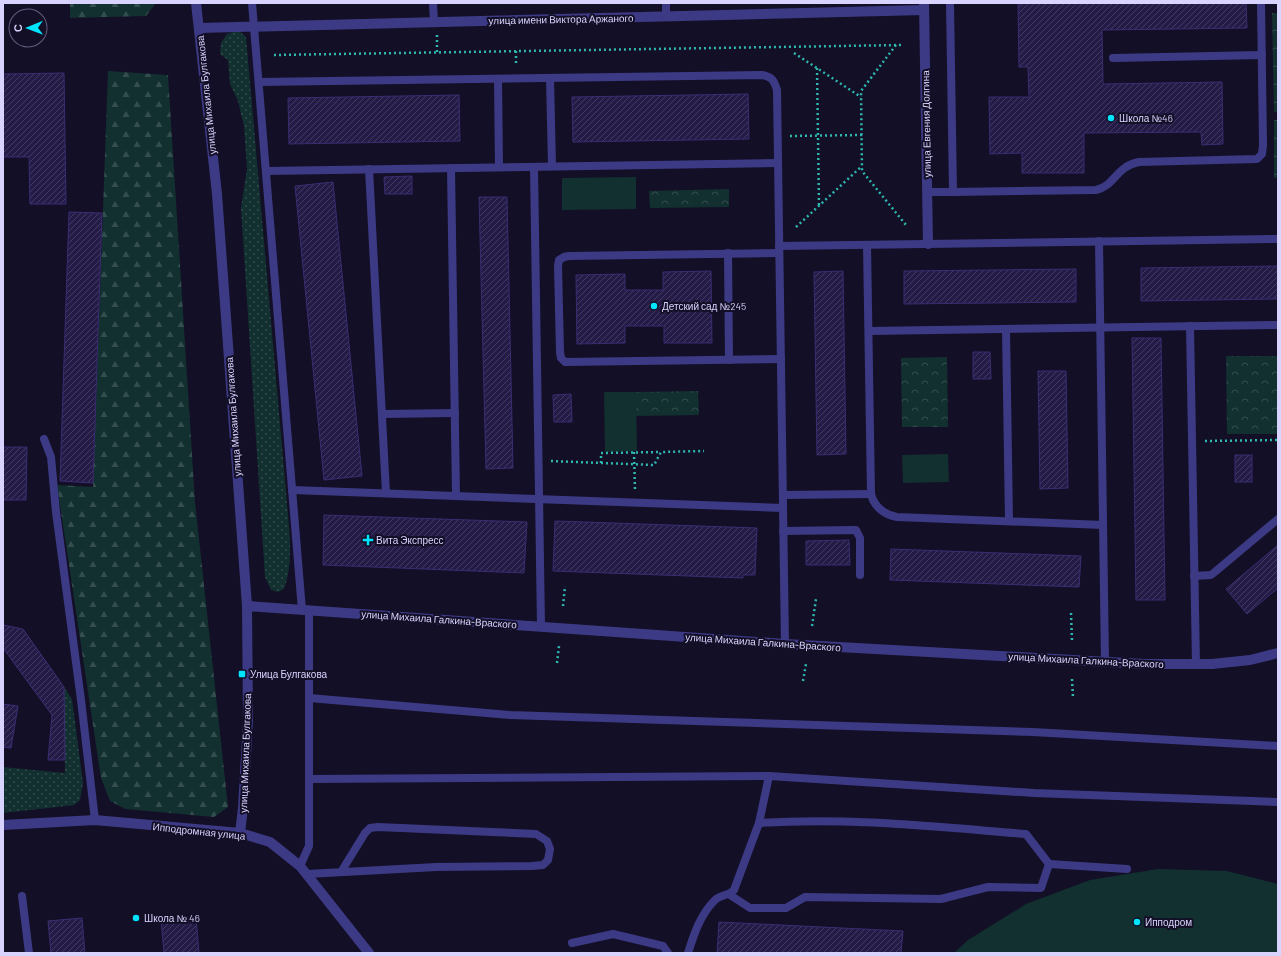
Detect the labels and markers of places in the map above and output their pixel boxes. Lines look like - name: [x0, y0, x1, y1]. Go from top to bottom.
- place label: Школа №46: [1119, 112, 1173, 124]
- marker: Школа №46: [1106, 113, 1116, 123]
- place label: Детский сад №245: [662, 300, 746, 312]
- marker: Детский сад №245: [649, 301, 659, 311]
- place label: Вита Экспресс: [376, 534, 444, 546]
- marker: Вита Экспресс: [363, 535, 373, 545]
- place label: Улица Булгакова: [250, 668, 328, 680]
- marker: Улица Булгакова: [237, 669, 247, 679]
- place label: Школа № 46: [144, 912, 200, 924]
- marker: Школа № 46: [131, 913, 141, 923]
- place label: Ипподром: [1145, 916, 1192, 928]
- marker: Ипподром: [1132, 917, 1142, 927]

